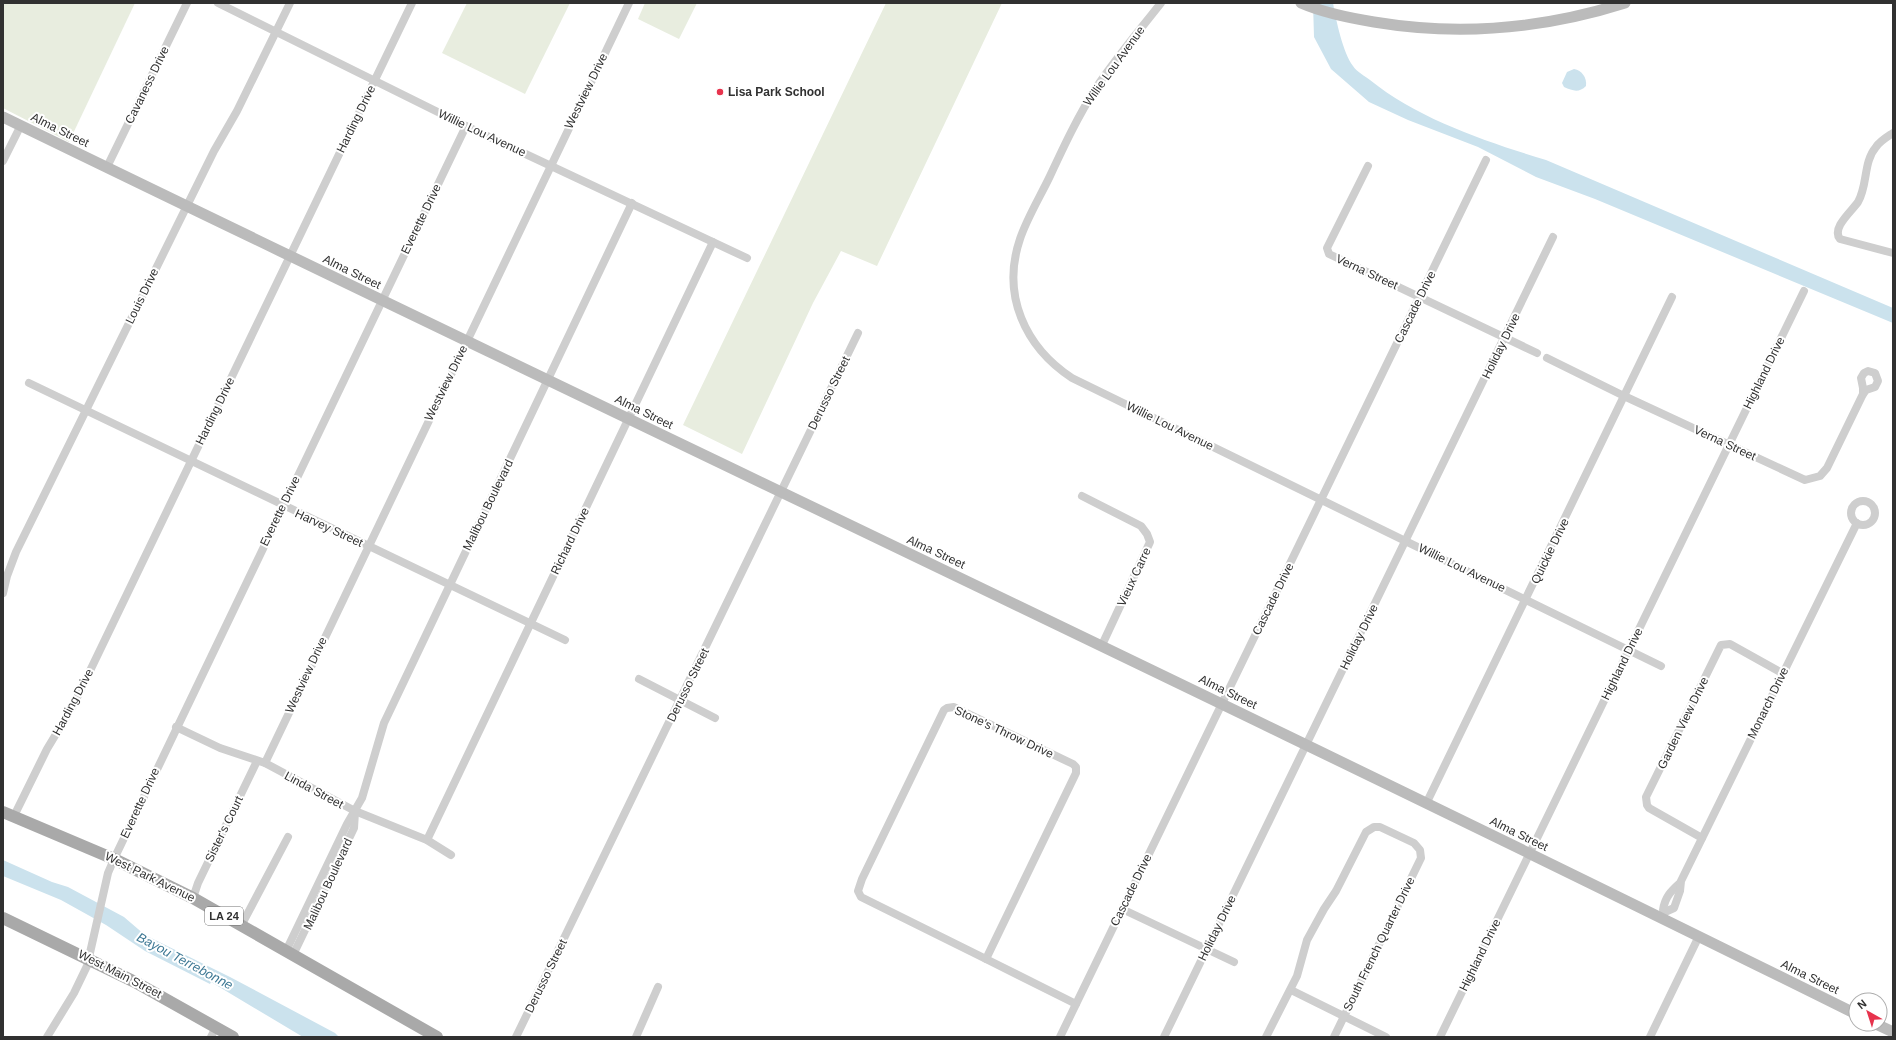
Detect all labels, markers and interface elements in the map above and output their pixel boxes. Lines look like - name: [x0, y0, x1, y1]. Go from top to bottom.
- street label: Willie Lou Avenue: [1080, 23, 1148, 109]
- street label: Cavaness Drive: [122, 44, 172, 126]
- street label: Westview Drive: [562, 51, 611, 131]
- street label: Harding Drive: [334, 83, 379, 155]
- place label: Lisa Park School: [728, 85, 825, 99]
- marker: Lisa Park School: [715, 87, 725, 97]
- street label: Willie Lou Avenue: [436, 107, 528, 160]
- street label: Alma Street: [29, 110, 92, 150]
- street label: Everette Drive: [398, 181, 444, 256]
- street label: Alma Street: [321, 252, 384, 292]
- street label: Verna Street: [1334, 252, 1401, 293]
- street label: Louis Drive: [123, 266, 162, 326]
- street label: Cascade Drive: [1391, 268, 1439, 345]
- street label: Holiday Drive: [1479, 311, 1523, 381]
- street label: Highland Drive: [1740, 334, 1788, 411]
- street label: Westview Drive: [422, 343, 471, 423]
- street label: Derusso Street: [805, 353, 853, 432]
- street label: Harding Drive: [193, 375, 238, 447]
- street label: Alma Street: [613, 392, 676, 432]
- street label: Willie Lou Avenue: [1124, 399, 1216, 453]
- street label: Verna Street: [1692, 423, 1759, 464]
- street label: Malibou Boulevard: [460, 457, 516, 553]
- street label: Everette Drive: [257, 473, 303, 548]
- street label: Richard Drive: [548, 505, 592, 577]
- street label: Harvey Street: [293, 506, 366, 550]
- street label: Quickie Drive: [1528, 516, 1572, 586]
- street label: Alma Street: [905, 532, 968, 572]
- street label: Willie Lou Avenue: [1416, 541, 1508, 595]
- street label: Vieux Carre: [1114, 545, 1154, 609]
- street label: Cascade Drive: [1249, 560, 1297, 637]
- street label: Holiday Drive: [1337, 602, 1381, 672]
- street label: Highland Drive: [1598, 625, 1646, 702]
- street label: Westview Drive: [282, 634, 330, 715]
- street label: Derusso Street: [664, 645, 712, 724]
- street label: Monarch Drive: [1745, 665, 1792, 741]
- street label: Harding Drive: [50, 666, 97, 738]
- street label: Alma Street: [1197, 672, 1260, 712]
- street label: Garden View Drive: [1655, 674, 1711, 771]
- street label: Stone's Throw Drive: [952, 703, 1056, 761]
- street label: Everette Drive: [118, 765, 163, 840]
- street label: Linda Street: [282, 769, 346, 812]
- street label: Sister's Court: [202, 793, 246, 864]
- street label: Alma Street: [1488, 814, 1551, 854]
- street label: Malibou Boulevard: [301, 836, 355, 932]
- street label: West Park Avenue: [103, 849, 198, 905]
- street label: Cascade Drive: [1107, 851, 1155, 928]
- street label: South French Quarter Drive: [1340, 874, 1418, 1013]
- street label: Holiday Drive: [1195, 893, 1239, 963]
- road number: LA 24: [205, 907, 243, 925]
- street label: Highland Drive: [1456, 916, 1504, 993]
- water label: Bayou Terrebonne: [134, 929, 236, 993]
- street label: Derusso Street: [522, 936, 570, 1015]
- street label: West Main Street: [76, 947, 165, 1001]
- street label: Alma Street: [1779, 957, 1842, 997]
- north arrow: [1848, 992, 1888, 1032]
- text: N: [1855, 997, 1869, 1011]

